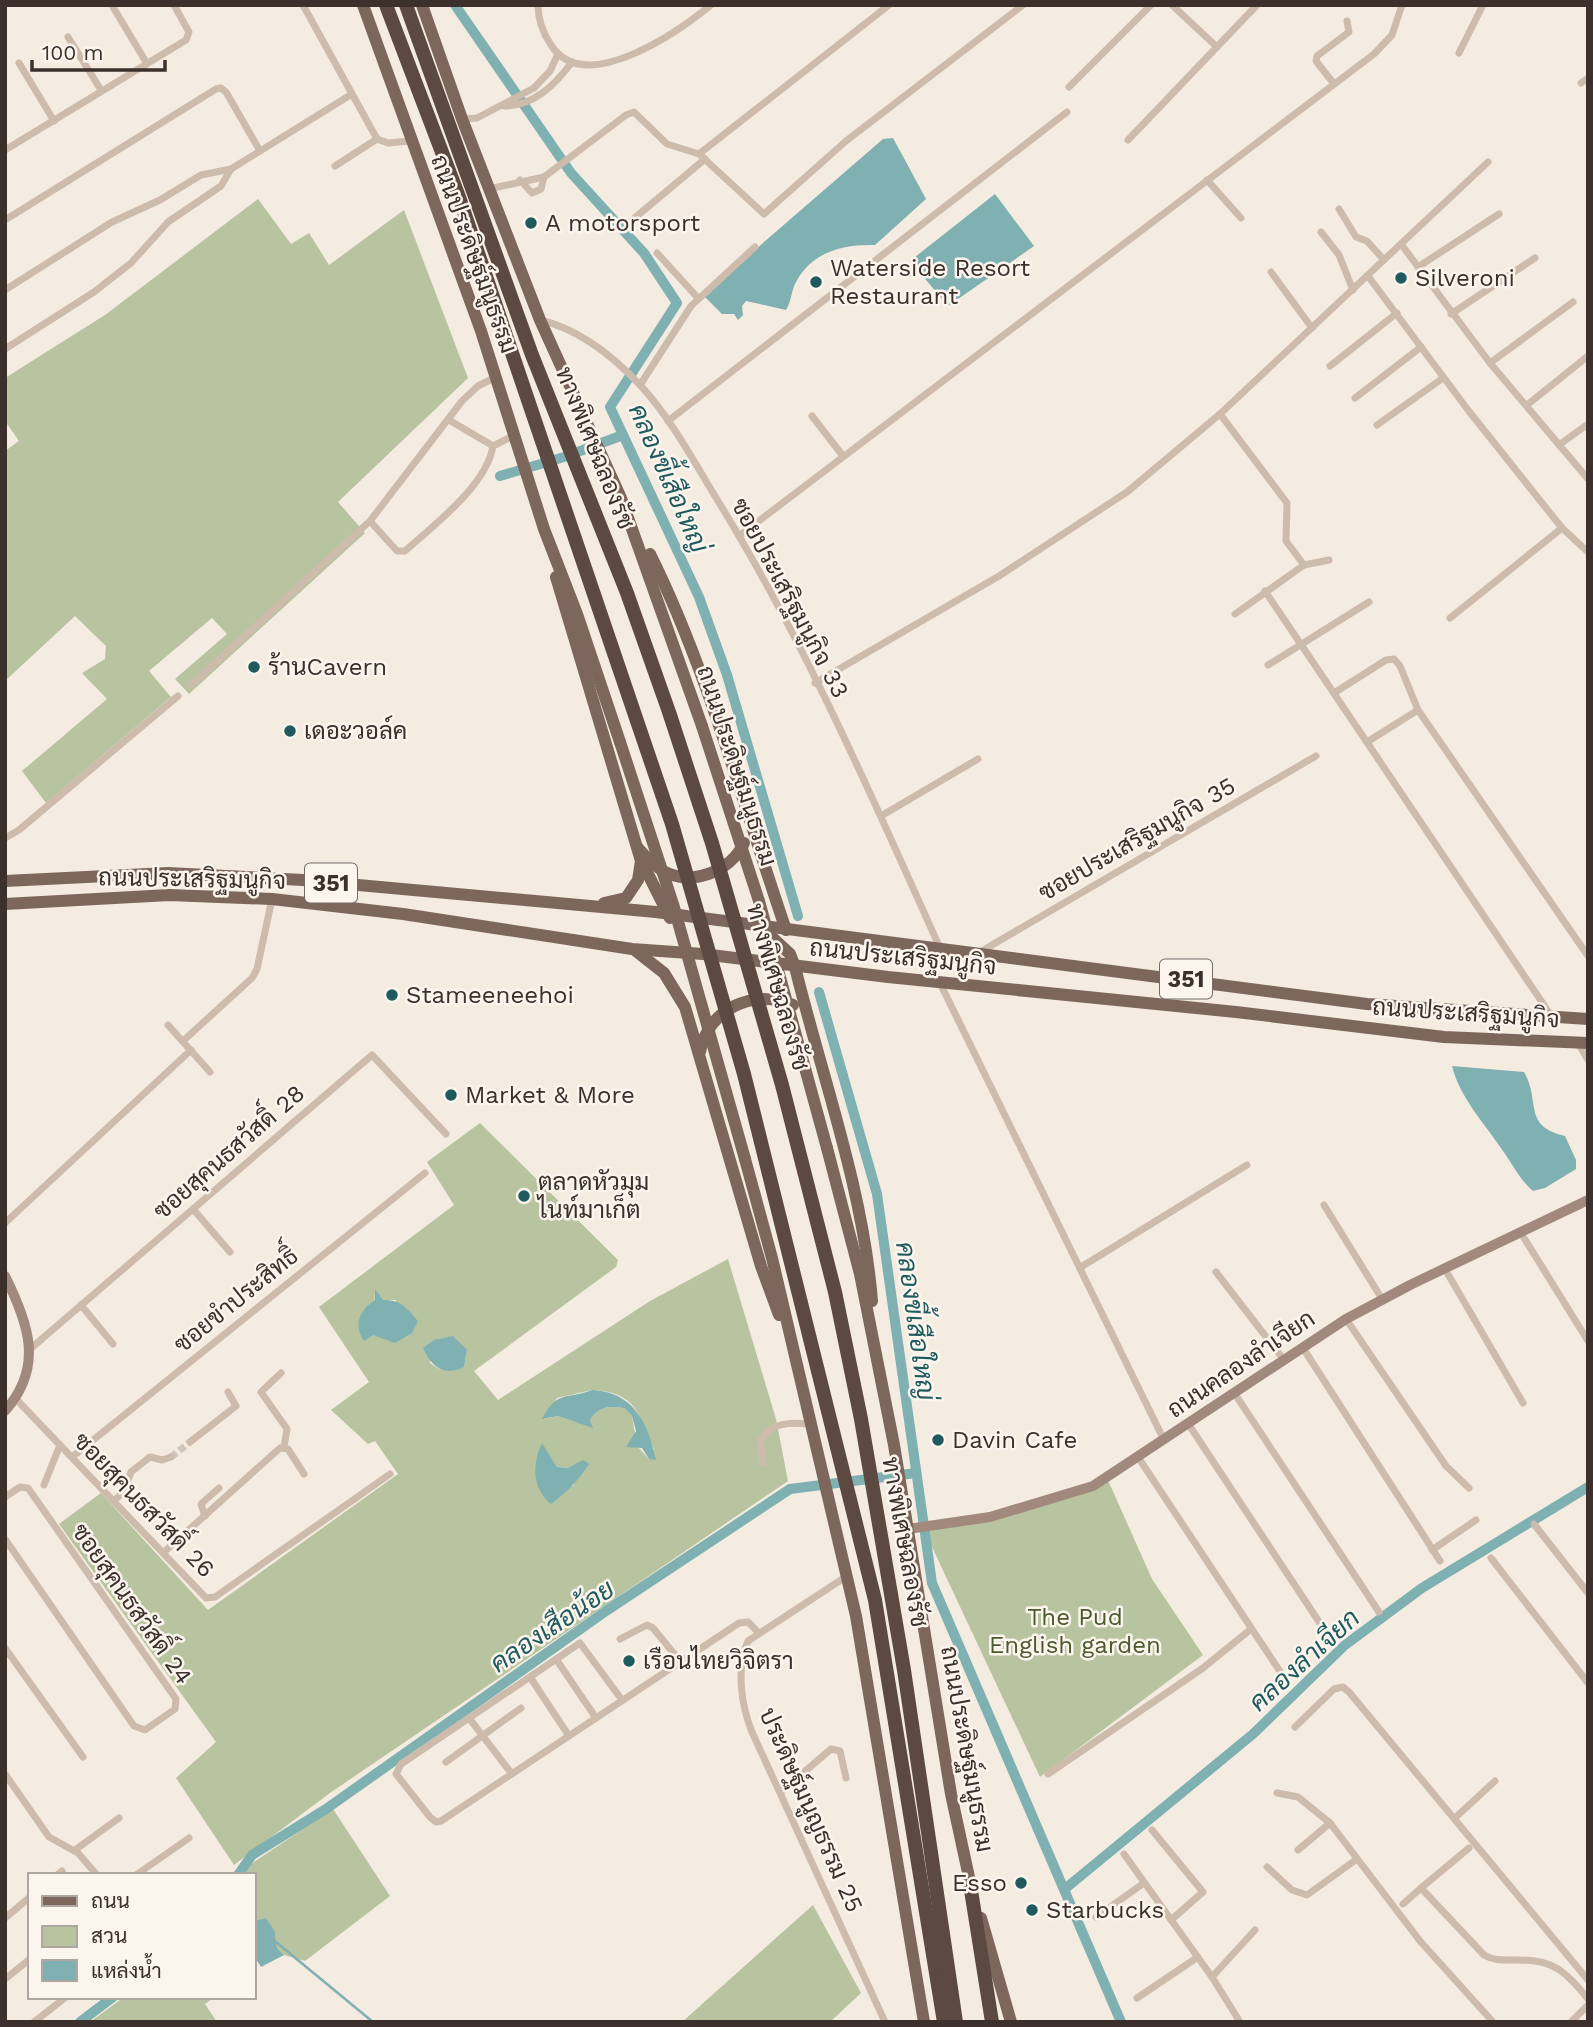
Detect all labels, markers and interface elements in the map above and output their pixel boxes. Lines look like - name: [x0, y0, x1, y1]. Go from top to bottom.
- scale bar: [32, 28, 164, 72]
- text: 100 m: [42, 40, 104, 65]
- street label: ถนนประดิษฐ์มนูธรรม: [422, 150, 525, 358]
- place label: A motorsport: [545, 209, 700, 237]
- marker: A motorsport: [523, 215, 539, 231]
- place label: Waterside Resort Restaurant: [830, 254, 1030, 310]
- place label: Silveroni: [1415, 264, 1515, 292]
- marker: Silveroni: [1393, 270, 1409, 286]
- marker: Waterside Resort Restaurant: [808, 274, 824, 290]
- street label: ทางพิเศษฉลองรัช: [550, 363, 640, 533]
- water label: คลองขี้เสือใหญ่: [622, 396, 723, 559]
- street label: ซอยประเสริฐมนูกิจ 33: [723, 493, 854, 704]
- place label: ร้านCavern: [268, 652, 387, 681]
- marker: ร้านCavern: [246, 659, 262, 675]
- street label: ถนนประดิษฐ์มนูธรรม: [689, 662, 785, 871]
- place label: เดอะวอล์ค: [304, 715, 407, 745]
- marker: เดอะวอล์ค: [282, 723, 298, 739]
- street label: ซอยประเสริฐมนูกิจ 35: [1034, 771, 1242, 909]
- street label: ถนนประเสริฐมนูกิจ: [98, 863, 286, 898]
- road number: 351: [305, 863, 357, 902]
- street label: ทางพิเศษฉลองรัช: [741, 900, 815, 1074]
- street label: ถนนประเสริฐมนูกิจ: [808, 933, 998, 984]
- road number: 351: [1160, 960, 1212, 998]
- place label: Stameeneehoi: [406, 981, 574, 1009]
- marker: Stameeneehoi: [384, 987, 400, 1003]
- street label: ถนนประเสริฐมนูกิจ: [1371, 992, 1561, 1037]
- street label: ซอยสุคนธสวัสดิ์ 28: [143, 1073, 311, 1227]
- place label: Market & More: [465, 1081, 635, 1109]
- marker: Market & More: [443, 1087, 459, 1103]
- place label: ตลาดหัวมุม ไนท์มาเก็ต: [536, 1168, 649, 1224]
- marker: ตลาดหัวมุม ไนท์มาเก็ต: [516, 1188, 532, 1204]
- street label: ซอยขำประสิทธิ์: [163, 1235, 304, 1359]
- water label: คลองขี้เสือใหญ่: [889, 1239, 950, 1404]
- street label: ถนนคลองลำเจียก: [1161, 1304, 1320, 1424]
- street label: ซอยสุคนธสวัสดิ์ 26: [66, 1421, 226, 1585]
- place label: Davin Cafe: [952, 1426, 1077, 1454]
- marker: Davin Cafe: [930, 1432, 946, 1448]
- street label: ทางพิเศษฉลองรัช: [876, 1455, 934, 1629]
- street label: ซอยสุคนธสวัสดิ์ 24: [64, 1514, 204, 1691]
- water label: คลองเสือน้อย: [484, 1573, 620, 1678]
- water label: คลองลำเจียก: [1242, 1602, 1365, 1717]
- park label: The Pud English garden: [989, 1603, 1161, 1659]
- street label: ถนนประดิษฐ์มนูธรรม: [932, 1643, 1001, 1855]
- place label: เรือนไทยวิจิตรา: [643, 1645, 794, 1675]
- marker: เรือนไทยวิจิตรา: [621, 1653, 637, 1669]
- street label: ประดิษฐ์มนูญธรรม 25: [751, 1703, 870, 1918]
- place label: Esso: [952, 1869, 1007, 1897]
- legend: [28, 1873, 256, 1999]
- marker: Esso: [1013, 1875, 1029, 1891]
- text: ถนน: [91, 1888, 130, 1913]
- place label: Starbucks: [1046, 1896, 1164, 1924]
- marker: Starbucks: [1024, 1902, 1040, 1918]
- text: สวน: [91, 1923, 127, 1948]
- text: แหล่งน้ำ: [91, 1953, 162, 1983]

